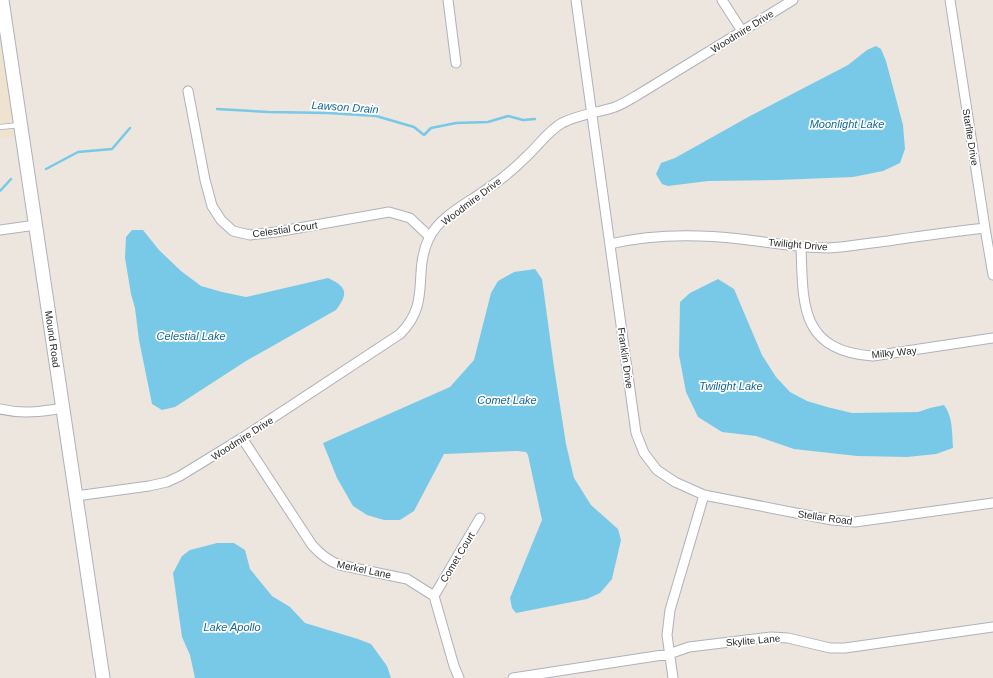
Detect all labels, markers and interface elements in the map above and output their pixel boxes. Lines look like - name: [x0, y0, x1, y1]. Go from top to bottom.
- street label: Woodmire Drive: [709, 8, 776, 55]
- water label: Lawson Drain: [311, 99, 379, 115]
- street label: Starlite Drive: [961, 108, 980, 167]
- water label: Moonlight Lake: [810, 118, 884, 130]
- street label: Woodmire Drive: [439, 175, 504, 227]
- street label: Celestial Court: [252, 219, 319, 240]
- street label: Twilight Drive: [768, 236, 828, 253]
- street label: Mound Road: [43, 310, 62, 368]
- street label: Franklin Drive: [616, 327, 635, 390]
- water label: Celestial Lake: [156, 330, 226, 342]
- street label: Milky Way: [871, 345, 917, 360]
- water label: Twilight Lake: [699, 380, 763, 392]
- water label: Comet Lake: [477, 394, 537, 406]
- street label: Woodmire Drive: [209, 414, 276, 463]
- street label: Stellar Road: [797, 508, 853, 527]
- street label: Comet Court: [438, 530, 477, 584]
- street label: Merkel Lane: [336, 558, 392, 581]
- water label: Lake Apollo: [203, 621, 261, 633]
- street label: Skylite Lane: [725, 633, 781, 648]

